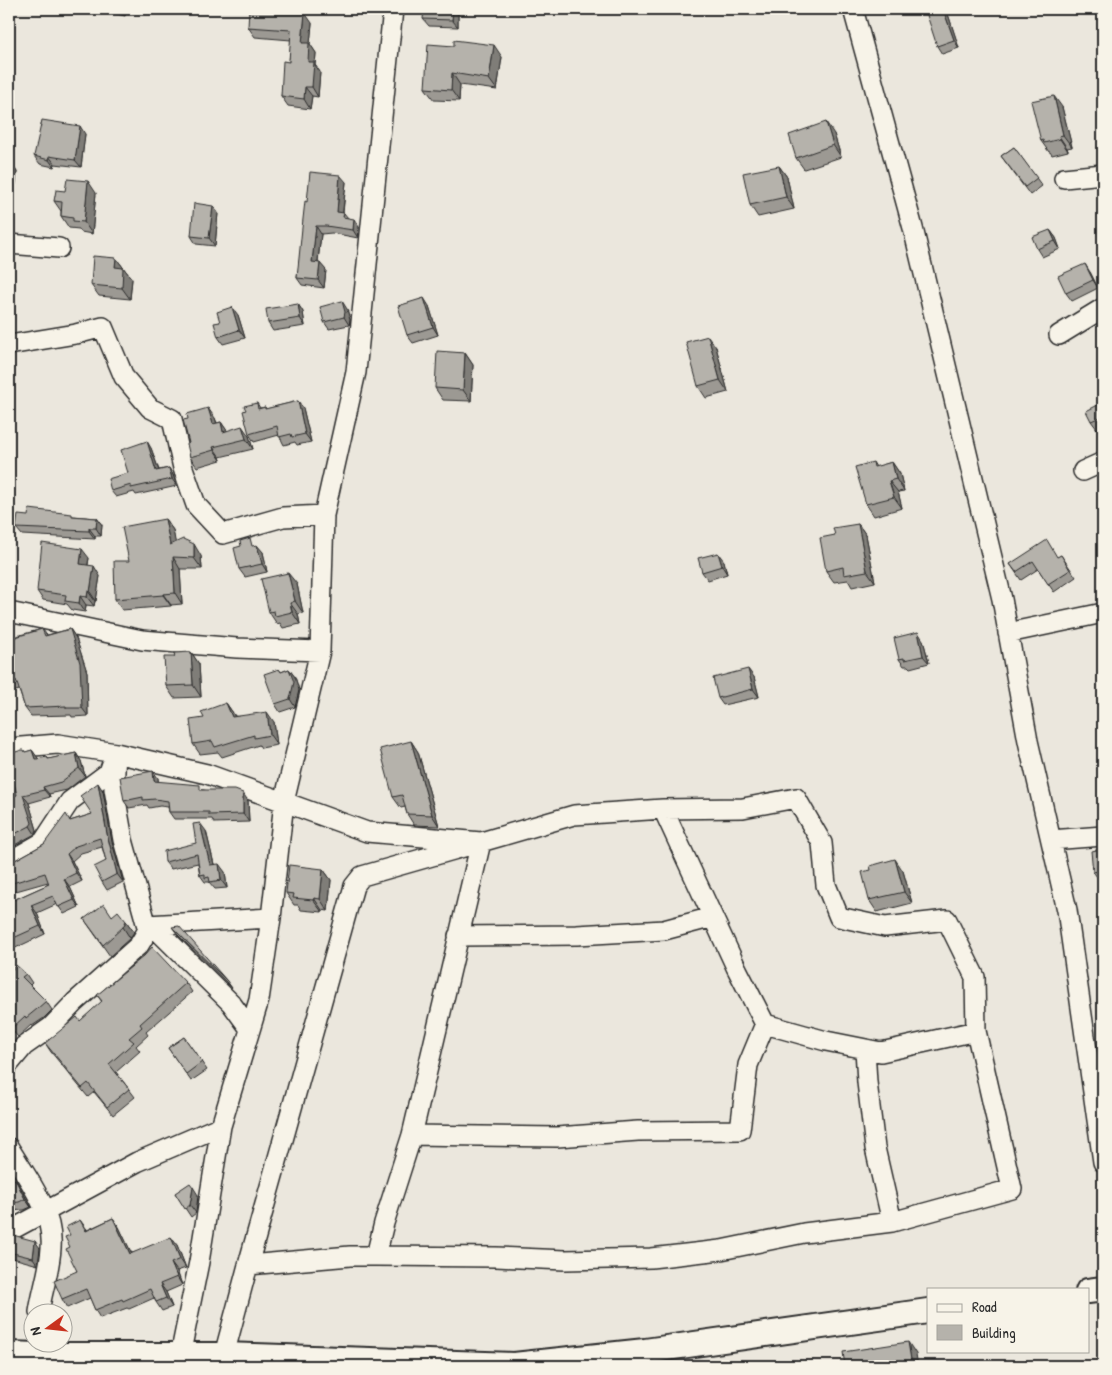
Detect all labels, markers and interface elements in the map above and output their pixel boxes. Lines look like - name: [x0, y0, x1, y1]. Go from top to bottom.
- legend: [927, 1288, 1090, 1352]
- text: Road: [972, 1296, 997, 1317]
- north arrow: [22, 1302, 72, 1352]
- text: Building: [972, 1322, 1016, 1343]
- text: N: [25, 1325, 45, 1338]

